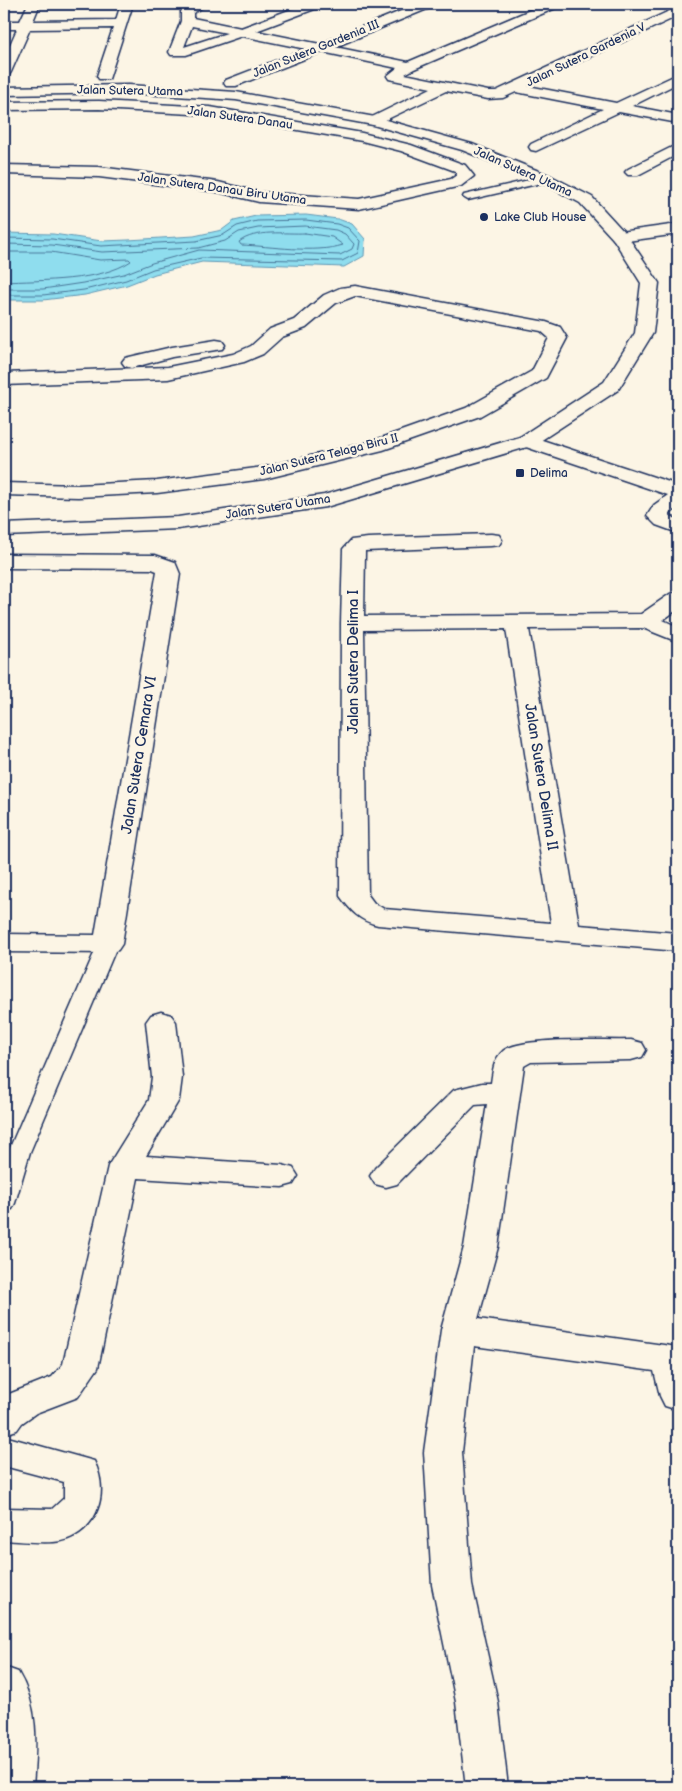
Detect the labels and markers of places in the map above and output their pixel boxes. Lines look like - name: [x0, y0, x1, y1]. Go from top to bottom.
- place label: Lake Club House: [494, 210, 586, 225]
- marker: Lake Club House: [478, 211, 490, 223]
- place label: Delima: [530, 466, 568, 481]
- marker: Delima: [514, 467, 526, 479]

